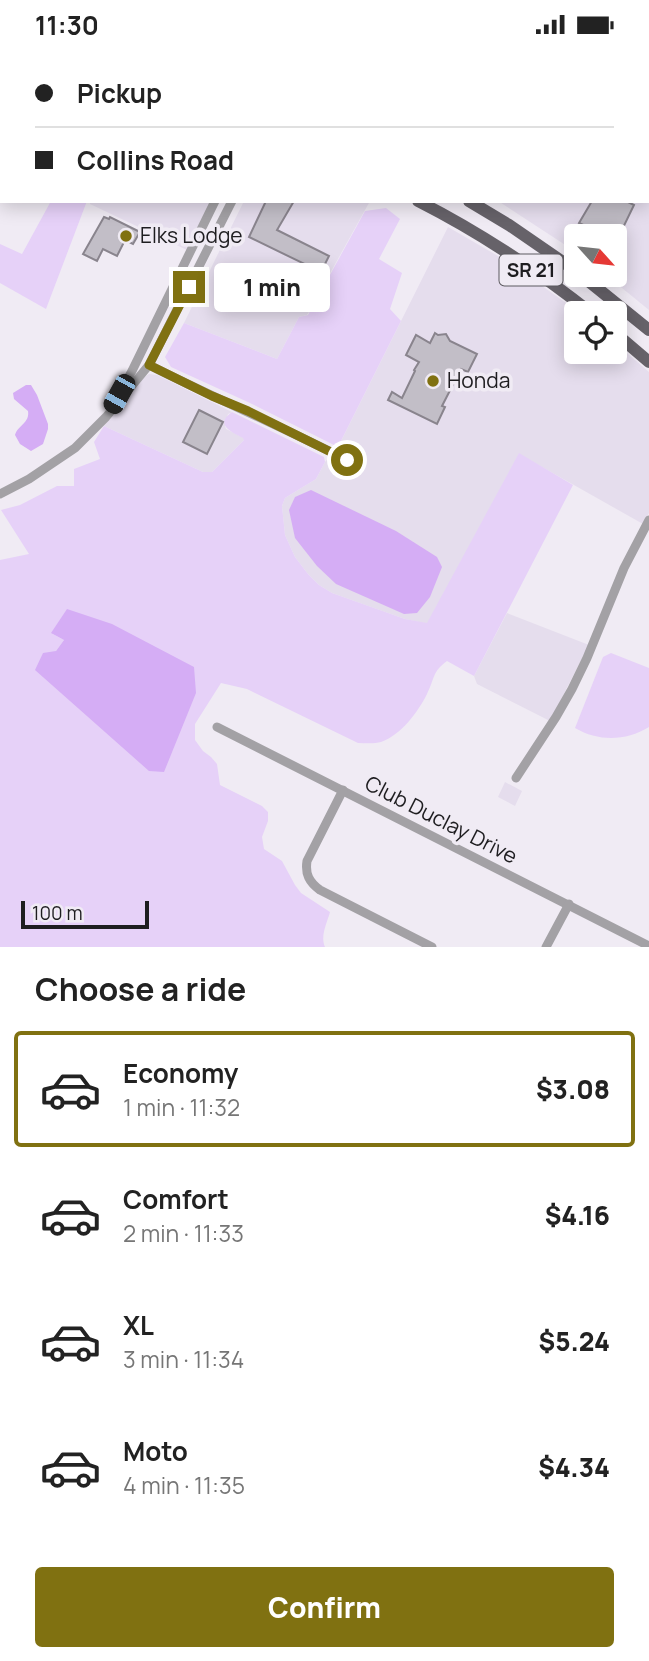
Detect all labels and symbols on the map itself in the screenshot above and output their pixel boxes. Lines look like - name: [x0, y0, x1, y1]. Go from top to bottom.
- place label: Elks Lodge: [140, 221, 243, 249]
- north arrow: [564, 224, 626, 287]
- marker: Elks Lodge: [118, 228, 134, 244]
- road number: SR 21: [500, 255, 562, 285]
- callout: 1 min: [214, 263, 329, 311]
- route end: [173, 271, 205, 303]
- place label: Honda: [447, 366, 510, 394]
- car: [100, 371, 139, 417]
- marker: Honda: [425, 373, 441, 389]
- route start: [331, 444, 363, 476]
- street label: Club Duclay Drive: [361, 769, 522, 870]
- scale bar: [21, 898, 149, 930]

